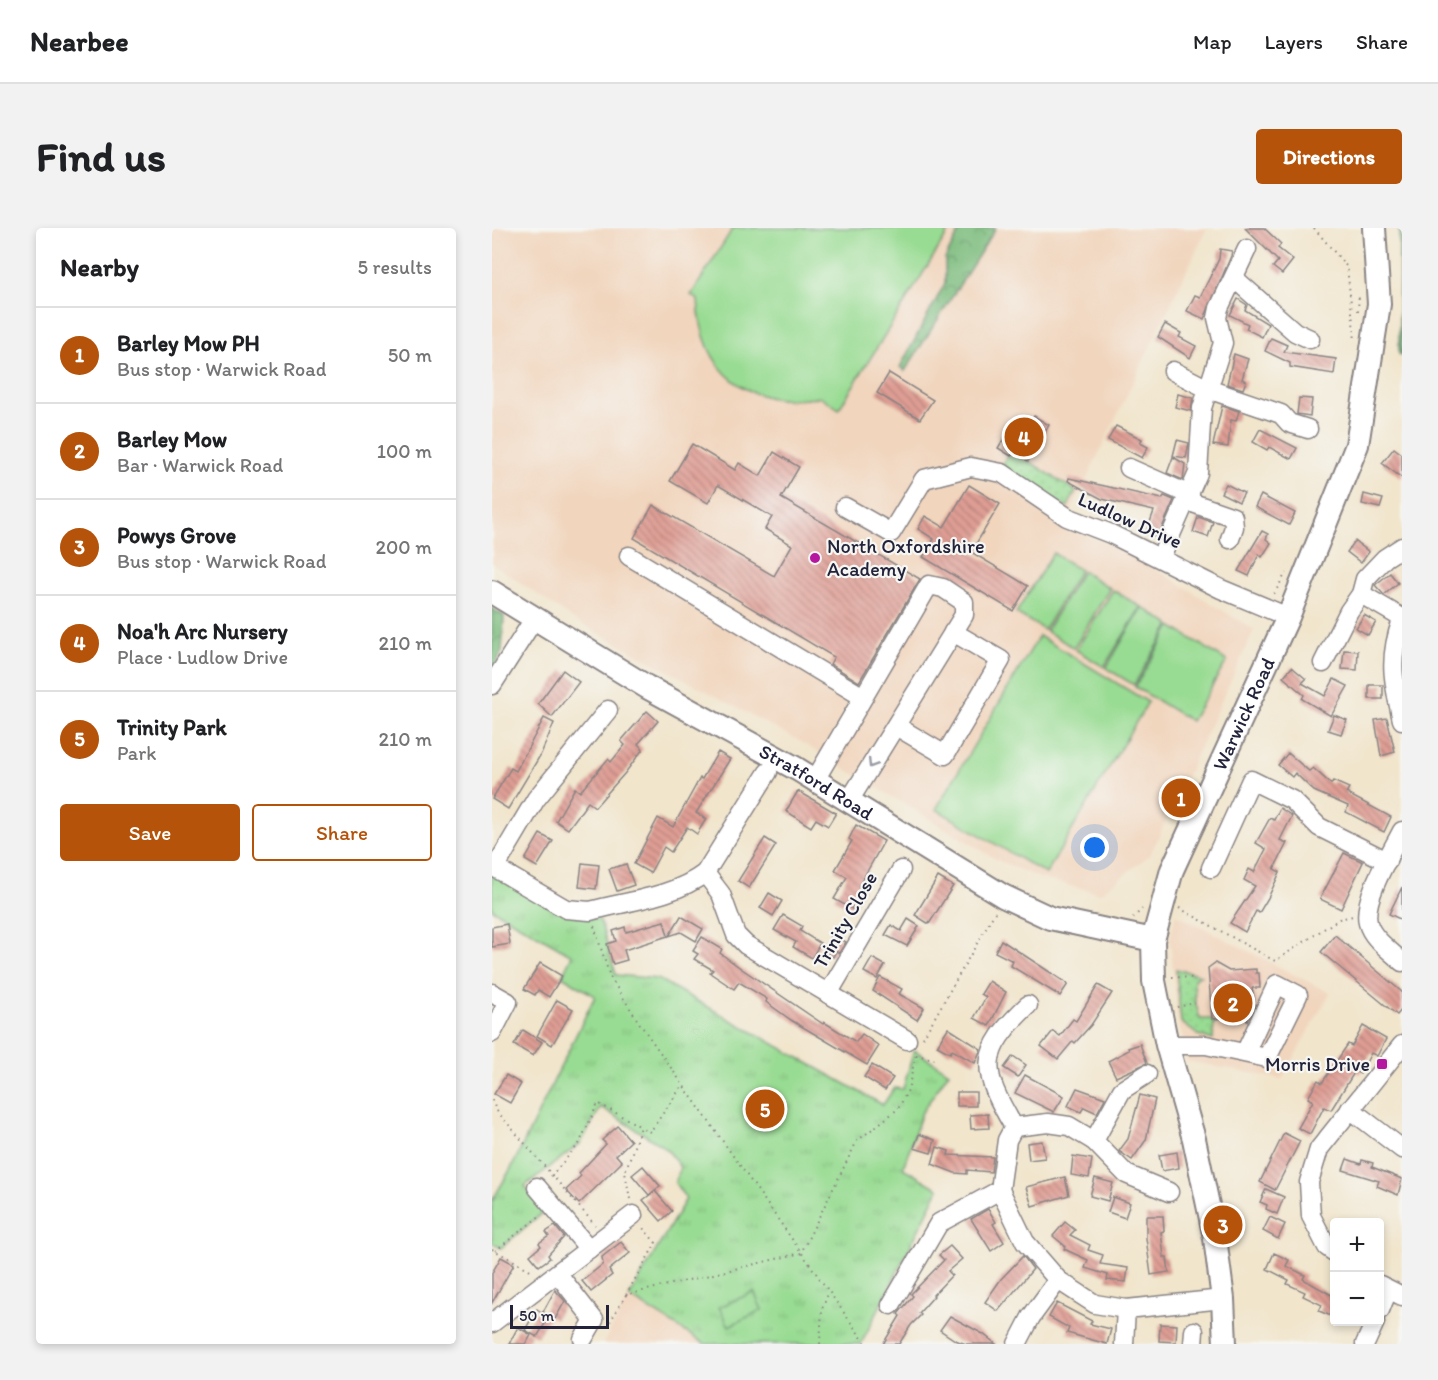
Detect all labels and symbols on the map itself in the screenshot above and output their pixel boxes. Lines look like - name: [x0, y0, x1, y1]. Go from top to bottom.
- pin: 4: [1004, 414, 1044, 460]
- street label: Ludlow Drive: [1074, 486, 1186, 554]
- place label: North Oxfordshire Academy: [827, 534, 985, 581]
- marker: North Oxfordshire Academy: [808, 551, 822, 565]
- street label: Warwick Road: [1207, 654, 1280, 774]
- street label: Stratford Road: [755, 739, 878, 825]
- one-way arrow: [868, 758, 880, 768]
- pin: 1: [1162, 776, 1200, 820]
- your location: [1080, 833, 1109, 862]
- street label: Trinity Close: [808, 868, 882, 972]
- pin: 2: [1214, 980, 1252, 1026]
- place label: Morris Drive: [1265, 1052, 1370, 1076]
- marker: Morris Drive: [1375, 1057, 1389, 1071]
- pin: 5: [746, 1086, 784, 1132]
- pin: 3: [1204, 1202, 1242, 1248]
- scale bar: [510, 1302, 609, 1330]

